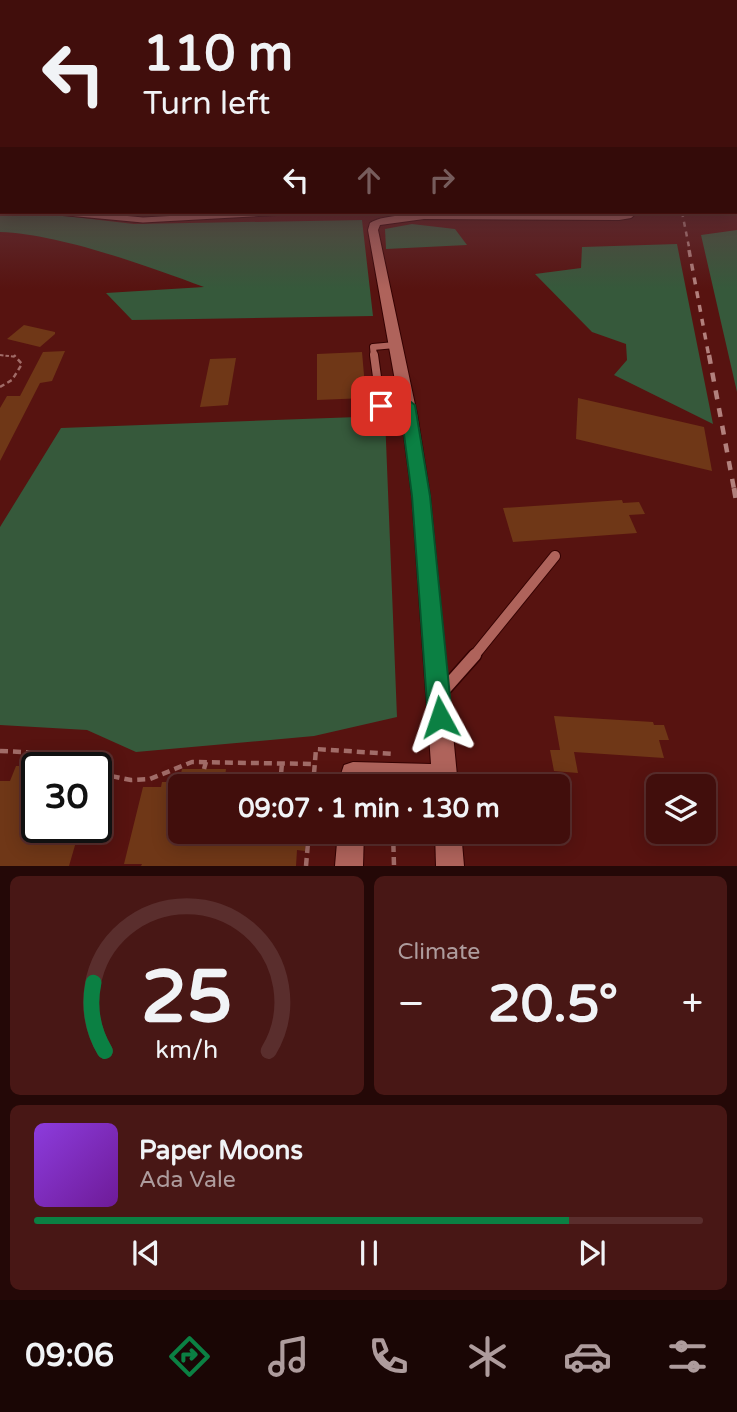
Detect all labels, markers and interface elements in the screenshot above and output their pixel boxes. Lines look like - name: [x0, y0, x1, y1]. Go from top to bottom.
- text: 110 m: [143, 25, 293, 84]
- icon: left: [28, 28, 119, 119]
- text: Turn left: [143, 85, 270, 123]
- icon: left: [277, 161, 315, 199]
- icon: ahead: [350, 161, 388, 199]
- icon: right: [423, 161, 461, 199]
- pin: [351, 376, 411, 436]
- icon: arrive: [362, 387, 400, 425]
- position arrow: [403, 680, 477, 754]
- speed limit sign: 30: [21, 752, 112, 843]
- map controls: [646, 774, 716, 844]
- button: layers: [646, 774, 716, 844]
- text: 09:07 · 1 min · 130 m: [238, 793, 500, 824]
- text: Climate: [398, 938, 480, 966]
- text: 25: [141, 955, 232, 1043]
- text: 20.5°: [488, 973, 618, 1036]
- text: −: [398, 981, 425, 1027]
- text: +: [682, 981, 703, 1027]
- text: km/h: [155, 1035, 218, 1065]
- text: Paper Moons: [139, 1135, 303, 1166]
- text: Ada Vale: [139, 1166, 236, 1194]
- icon: previous: [127, 1234, 165, 1272]
- icon: pause: [350, 1234, 388, 1272]
- icon: next: [573, 1234, 611, 1272]
- icon: directions: [165, 1332, 214, 1381]
- icon: music: [264, 1332, 313, 1381]
- icon: phone: [364, 1332, 413, 1381]
- icon: climate: [463, 1332, 512, 1381]
- icon: car: [563, 1332, 612, 1381]
- icon: filters: [663, 1332, 712, 1381]
- text: 09:06: [25, 1337, 114, 1375]

